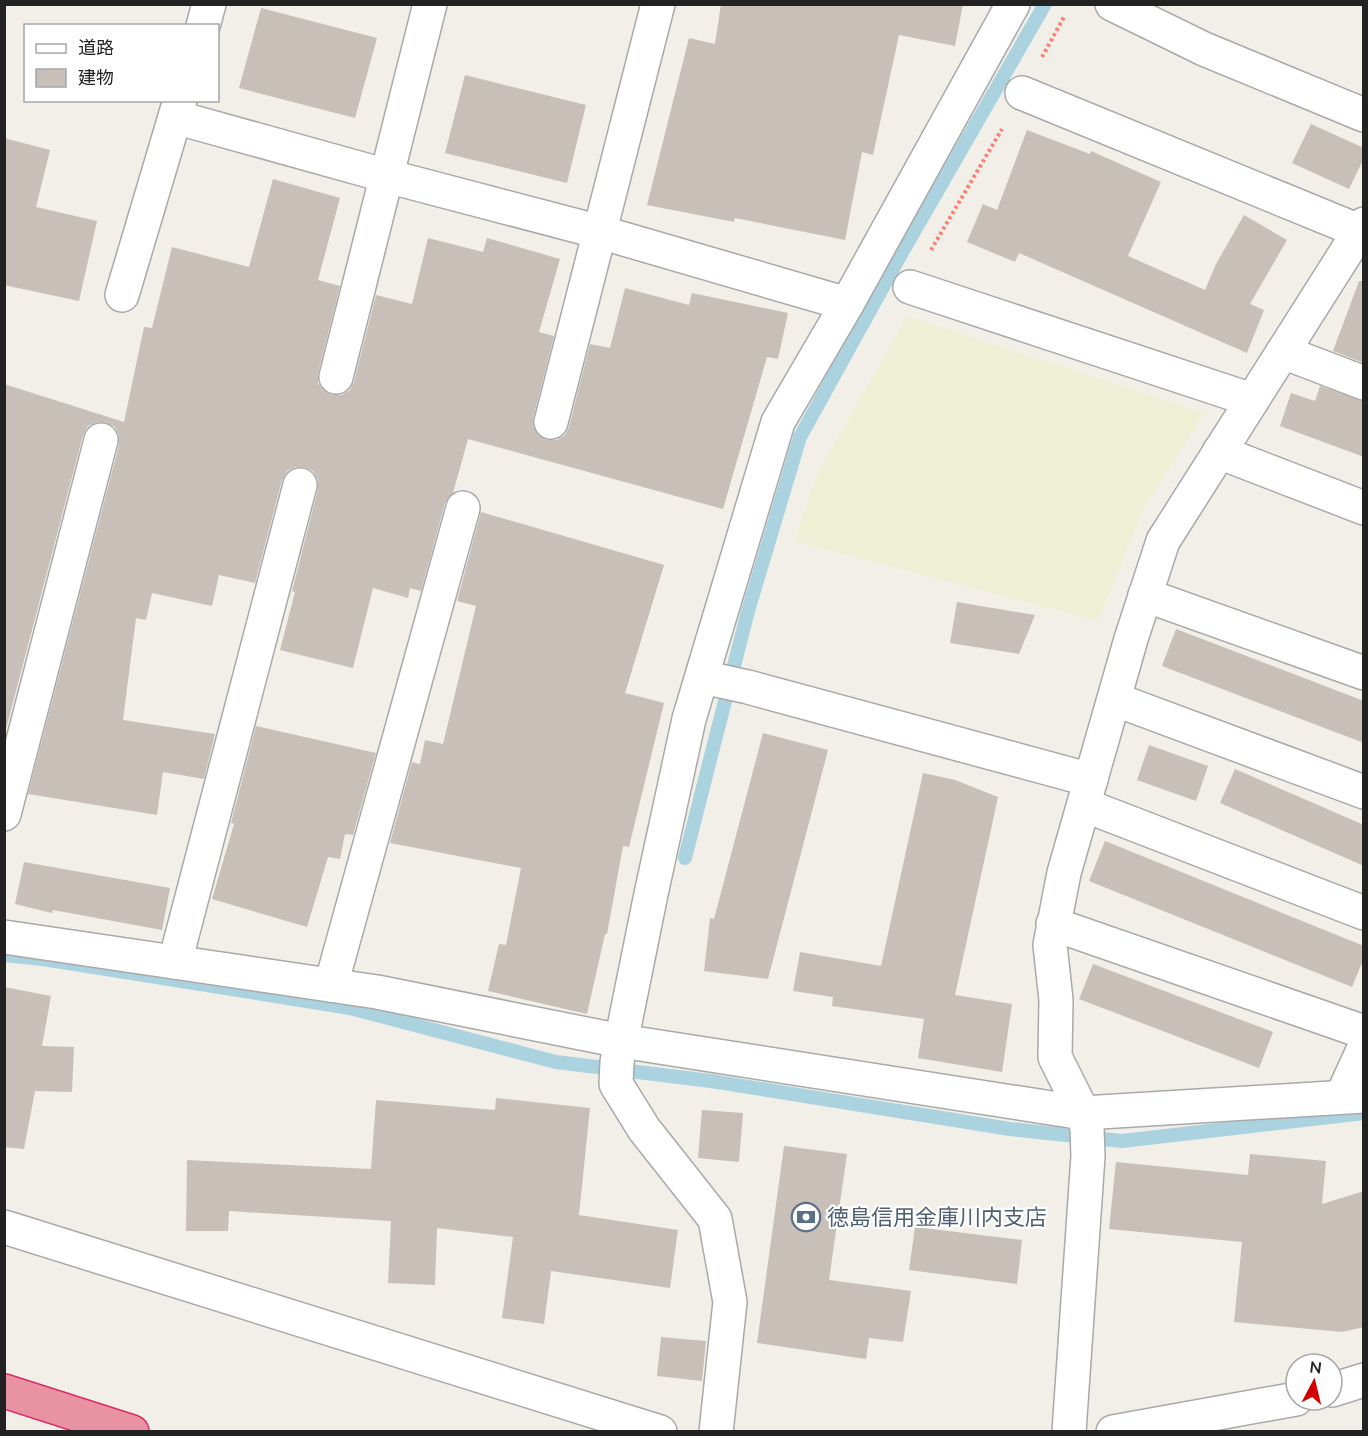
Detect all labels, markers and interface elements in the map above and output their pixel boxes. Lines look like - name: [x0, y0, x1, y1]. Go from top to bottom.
- legend: [24, 24, 219, 102]
- text: 道路: [78, 36, 114, 59]
- text: 建物: [78, 66, 114, 89]
- bank icon: 徳島信用金庫川内支店: [790, 1201, 822, 1233]
- place label: 徳島信用金庫川内支店: [827, 1203, 1047, 1231]
- north arrow: [1284, 1352, 1344, 1412]
- text: N: [1309, 1356, 1323, 1378]

